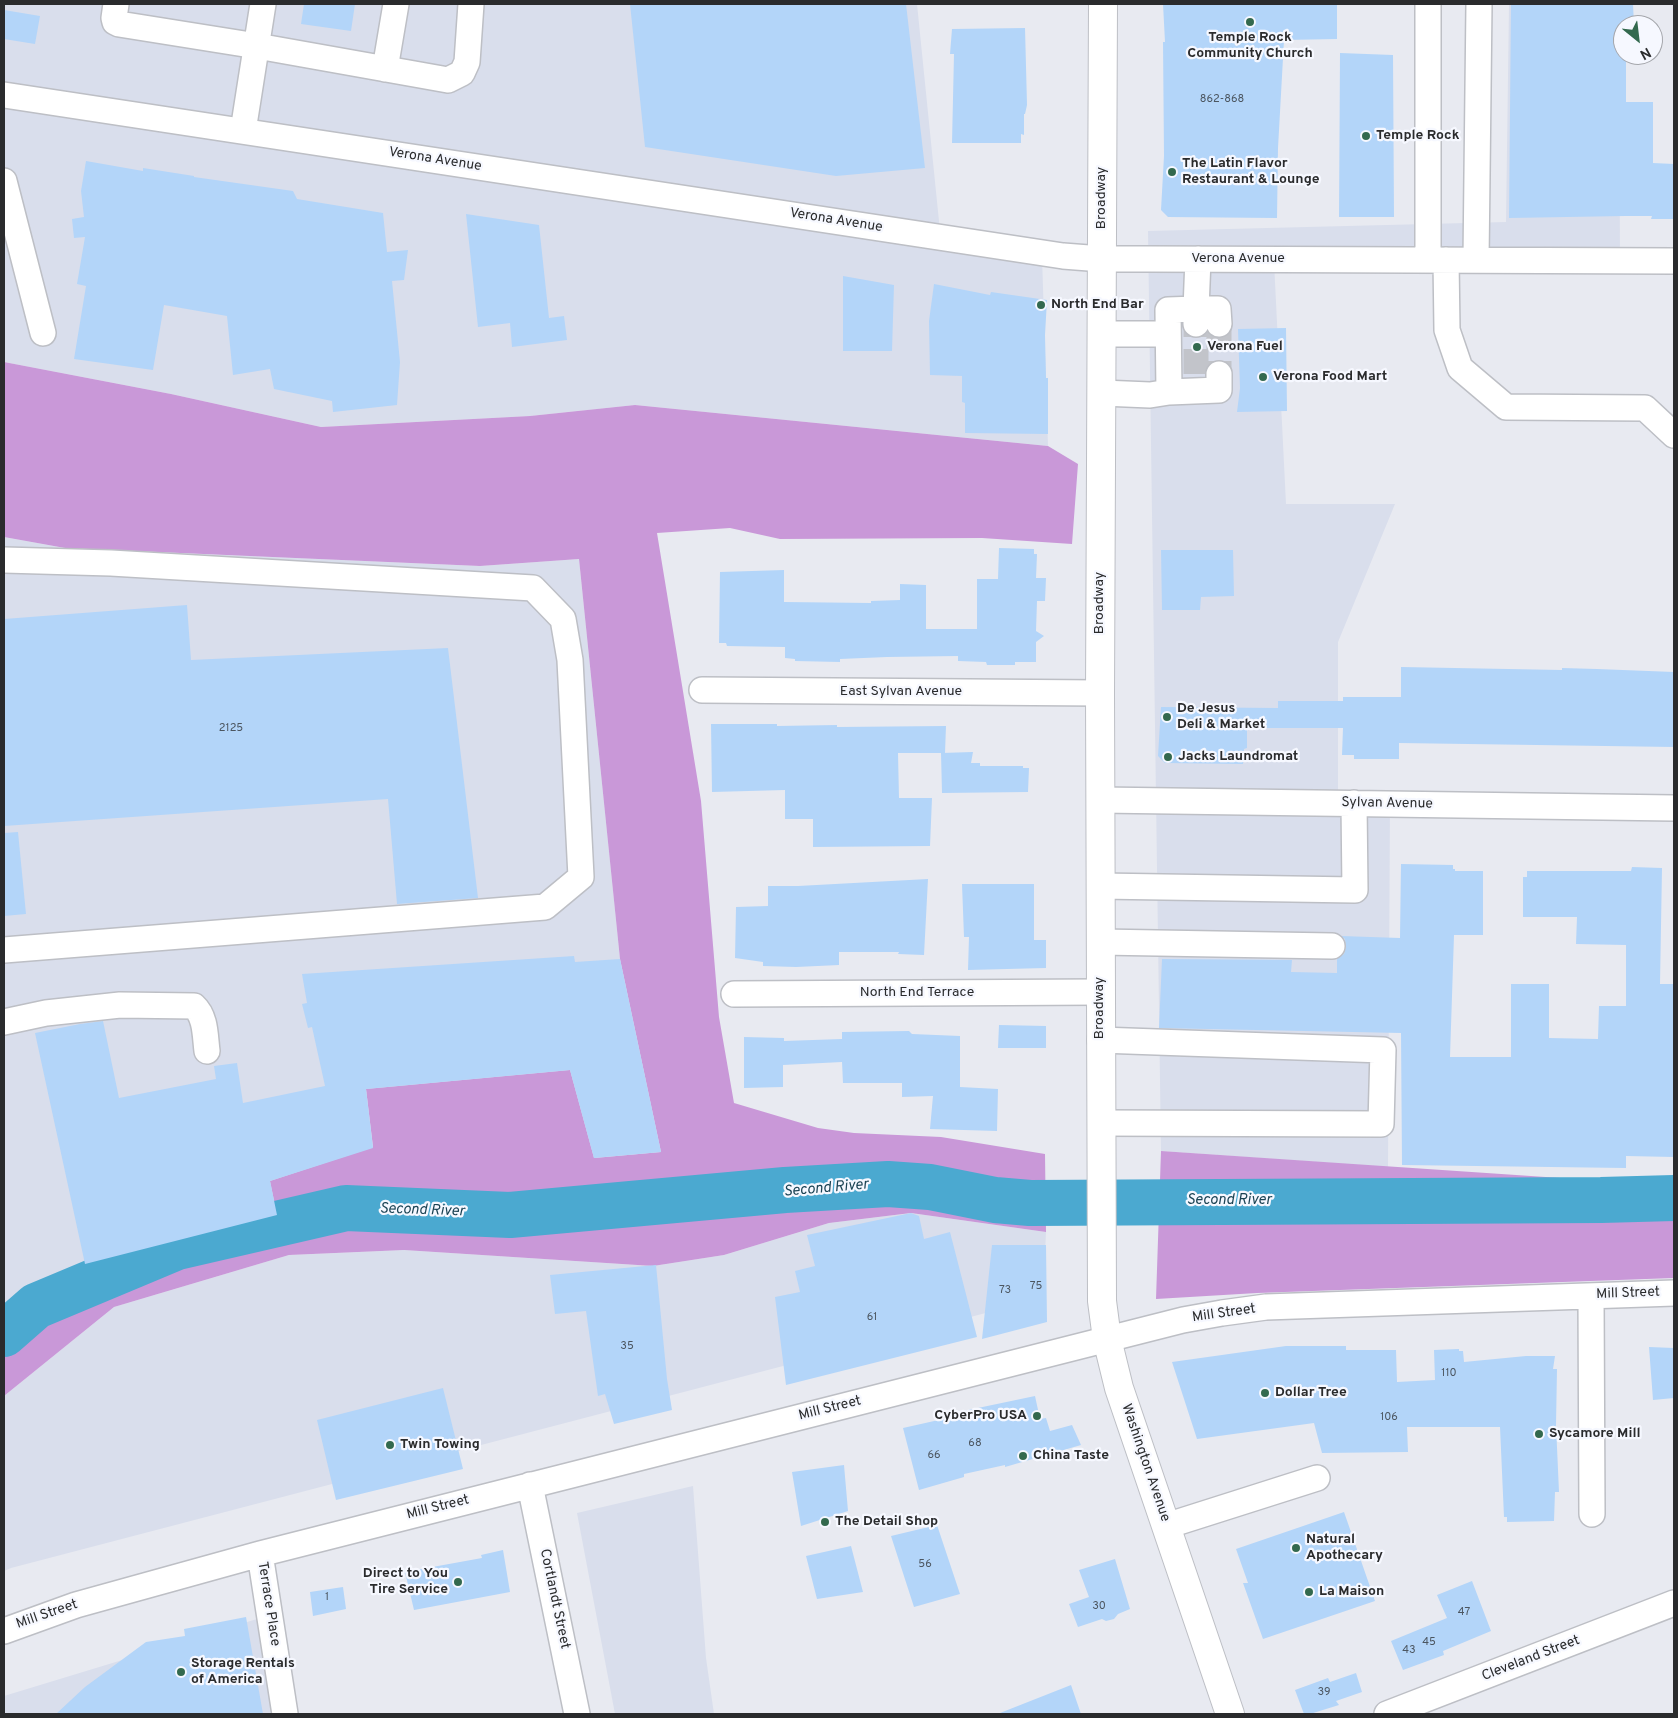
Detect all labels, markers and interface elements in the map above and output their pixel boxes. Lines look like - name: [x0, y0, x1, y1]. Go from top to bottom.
- north arrow: [1613, 15, 1663, 65]
- marker: Temple Rock Community Church: [1244, 16, 1256, 28]
- place label: Temple Rock Community Church: [1187, 30, 1313, 62]
- text: N: [1637, 43, 1654, 63]
- house number: 862-868: [1200, 93, 1244, 107]
- place label: Temple Rock: [1376, 128, 1460, 144]
- marker: Temple Rock: [1360, 130, 1372, 142]
- street label: Verona Avenue: [387, 144, 483, 176]
- place label: The Latin Flavor Restaurant & Lounge: [1182, 156, 1319, 188]
- marker: The Latin Flavor Restaurant & Lounge: [1166, 166, 1178, 178]
- street label: Broadway: [1094, 167, 1110, 229]
- street label: Verona Avenue: [788, 205, 884, 237]
- street label: Verona Avenue: [1191, 251, 1285, 267]
- place label: North End Bar: [1051, 297, 1144, 313]
- marker: North End Bar: [1035, 299, 1047, 311]
- place label: Verona Fuel: [1207, 339, 1283, 355]
- marker: Verona Fuel: [1191, 341, 1203, 353]
- place label: Verona Food Mart: [1273, 369, 1387, 385]
- marker: Verona Food Mart: [1257, 371, 1269, 383]
- street label: Broadway: [1092, 572, 1108, 634]
- street label: East Sylvan Avenue: [840, 684, 962, 700]
- place label: De Jesus Deli & Market: [1177, 701, 1265, 734]
- marker: De Jesus Deli & Market: [1161, 711, 1173, 723]
- house number: 2125: [219, 722, 243, 736]
- place label: Jacks Laundromat: [1178, 749, 1298, 765]
- marker: Jacks Laundromat: [1162, 751, 1174, 763]
- street label: Sylvan Avenue: [1341, 795, 1433, 813]
- street label: Broadway: [1092, 977, 1108, 1039]
- street label: North End Terrace: [860, 985, 974, 1001]
- water label: Second River: [783, 1176, 869, 1202]
- water label: Second River: [1186, 1192, 1272, 1210]
- water label: Second River: [379, 1201, 465, 1221]
- house number: 75: [1030, 1280, 1042, 1294]
- house number: 73: [999, 1284, 1011, 1298]
- street label: Mill Street: [1596, 1284, 1660, 1304]
- street label: Mill Street: [1191, 1301, 1257, 1327]
- house number: 61: [867, 1311, 877, 1325]
- house number: 35: [620, 1340, 634, 1354]
- house number: 110: [1441, 1367, 1457, 1381]
- place label: Dollar Tree: [1275, 1385, 1347, 1401]
- marker: Dollar Tree: [1259, 1387, 1271, 1399]
- street label: Mill Street: [797, 1393, 863, 1425]
- street label: Washington Avenue: [1117, 1402, 1173, 1524]
- place label: CyberPro USA: [934, 1408, 1027, 1424]
- marker: CyberPro USA: [1031, 1410, 1043, 1422]
- house number: 106: [1380, 1411, 1398, 1425]
- place label: Sycamore Mill: [1549, 1426, 1641, 1442]
- marker: Sycamore Mill: [1533, 1428, 1545, 1440]
- place label: Twin Towing: [400, 1437, 480, 1453]
- house number: 68: [968, 1437, 982, 1451]
- marker: Twin Towing: [384, 1439, 396, 1451]
- place label: China Taste: [1033, 1448, 1109, 1464]
- house number: 66: [927, 1449, 941, 1463]
- marker: China Taste: [1017, 1450, 1029, 1462]
- street label: Mill Street: [405, 1492, 471, 1524]
- place label: The Detail Shop: [835, 1514, 938, 1530]
- marker: The Detail Shop: [819, 1516, 831, 1528]
- place label: Natural Apothecary: [1306, 1532, 1383, 1564]
- marker: Natural Apothecary: [1290, 1542, 1302, 1554]
- street label: Cortlandt Street: [535, 1547, 573, 1651]
- house number: 56: [918, 1558, 932, 1572]
- street label: Terrace Place: [253, 1561, 283, 1647]
- place label: Direct to You Tire Service: [363, 1566, 448, 1598]
- marker: Direct to You Tire Service: [452, 1576, 464, 1588]
- place label: La Maison: [1319, 1584, 1384, 1600]
- marker: La Maison: [1303, 1586, 1315, 1598]
- house number: 1: [325, 1591, 329, 1605]
- street label: Mill Street: [14, 1597, 80, 1633]
- house number: 30: [1092, 1600, 1106, 1614]
- house number: 47: [1458, 1606, 1470, 1620]
- street label: Cleveland Street: [1480, 1633, 1582, 1685]
- house number: 45: [1422, 1636, 1436, 1650]
- house number: 43: [1402, 1644, 1416, 1658]
- place label: Storage Rentals of America: [191, 1656, 295, 1688]
- marker: Storage Rentals of America: [175, 1666, 187, 1678]
- house number: 39: [1318, 1686, 1330, 1700]

